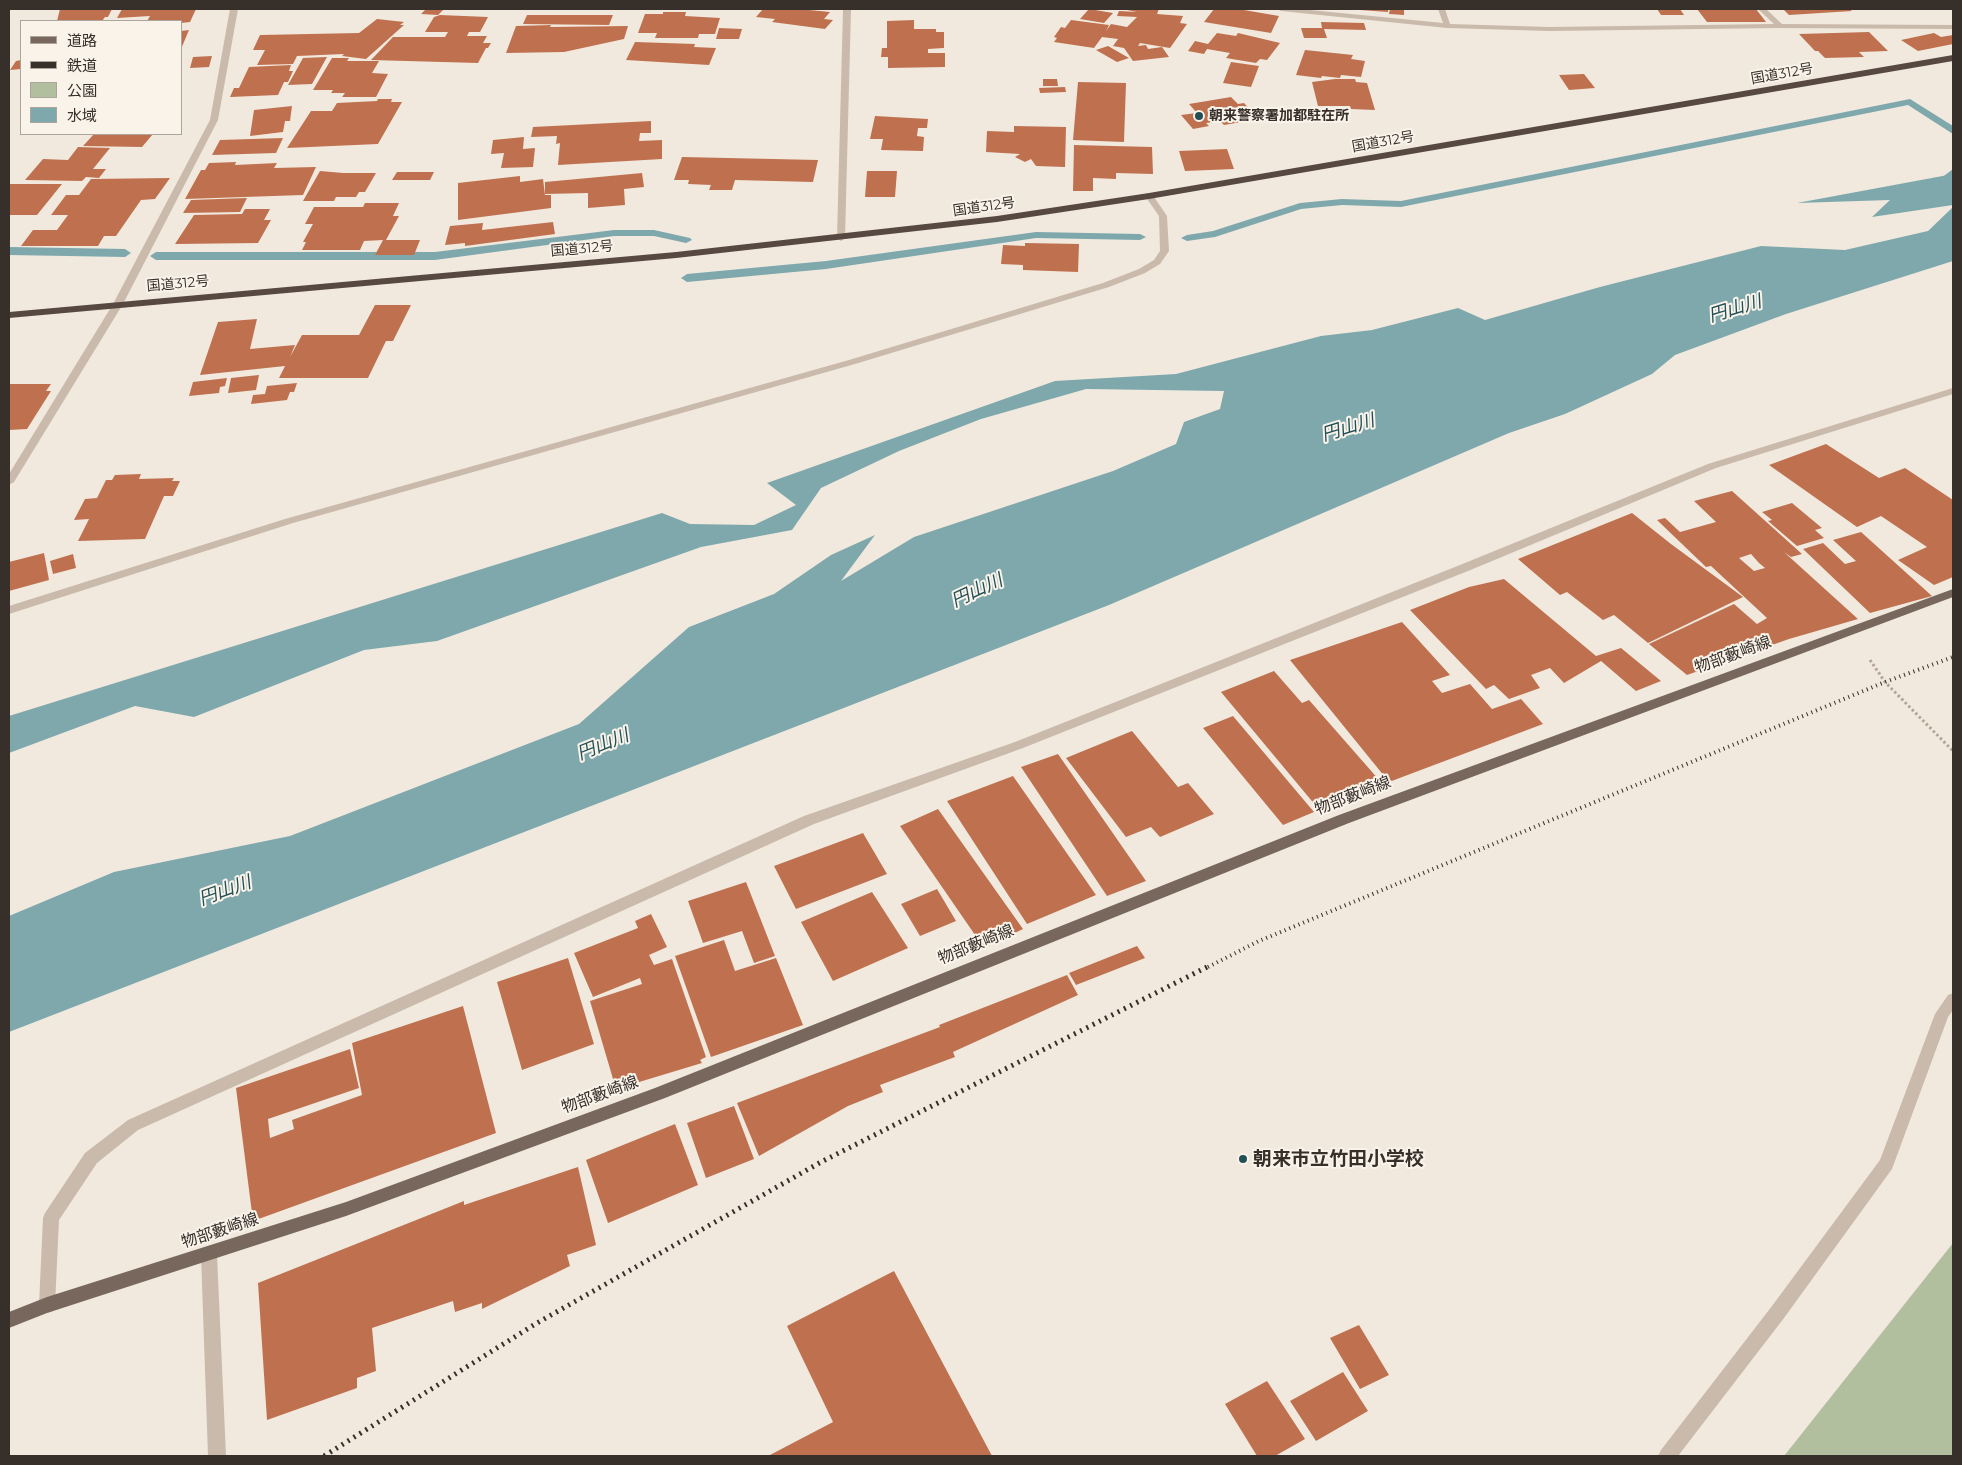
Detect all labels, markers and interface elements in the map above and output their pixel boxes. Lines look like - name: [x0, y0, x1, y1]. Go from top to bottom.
- legend: [20, 20, 182, 135]
- text: 道路: [67, 31, 97, 50]
- text: 鉄道: [67, 56, 97, 75]
- street label: 国道312号: [1750, 60, 1814, 88]
- text: 公園: [67, 81, 97, 100]
- text: 水域: [67, 106, 97, 125]
- place label: 朝来警察署加都駐在所: [1209, 108, 1349, 124]
- marker: 朝来警察署加都駐在所: [1193, 110, 1205, 122]
- street label: 国道312号: [1351, 128, 1415, 156]
- street label: 国道312号: [952, 194, 1016, 220]
- street label: 国道312号: [550, 238, 614, 260]
- street label: 国道312号: [146, 273, 210, 295]
- water label: 円山川: [1706, 291, 1764, 327]
- water label: 円山川: [1319, 410, 1377, 446]
- water label: 円山川: [948, 570, 1006, 612]
- street label: 物部藪崎線: [1692, 632, 1774, 678]
- water label: 円山川: [574, 725, 632, 765]
- street label: 物部藪崎線: [1312, 773, 1394, 819]
- water label: 円山川: [196, 872, 254, 910]
- street label: 物部藪崎線: [935, 921, 1017, 969]
- street label: 物部藪崎線: [559, 1072, 641, 1118]
- place label: 朝来市立竹田小学校: [1253, 1148, 1424, 1170]
- marker: 朝来市立竹田小学校: [1237, 1153, 1249, 1165]
- street label: 物部藪崎線: [179, 1210, 261, 1252]

